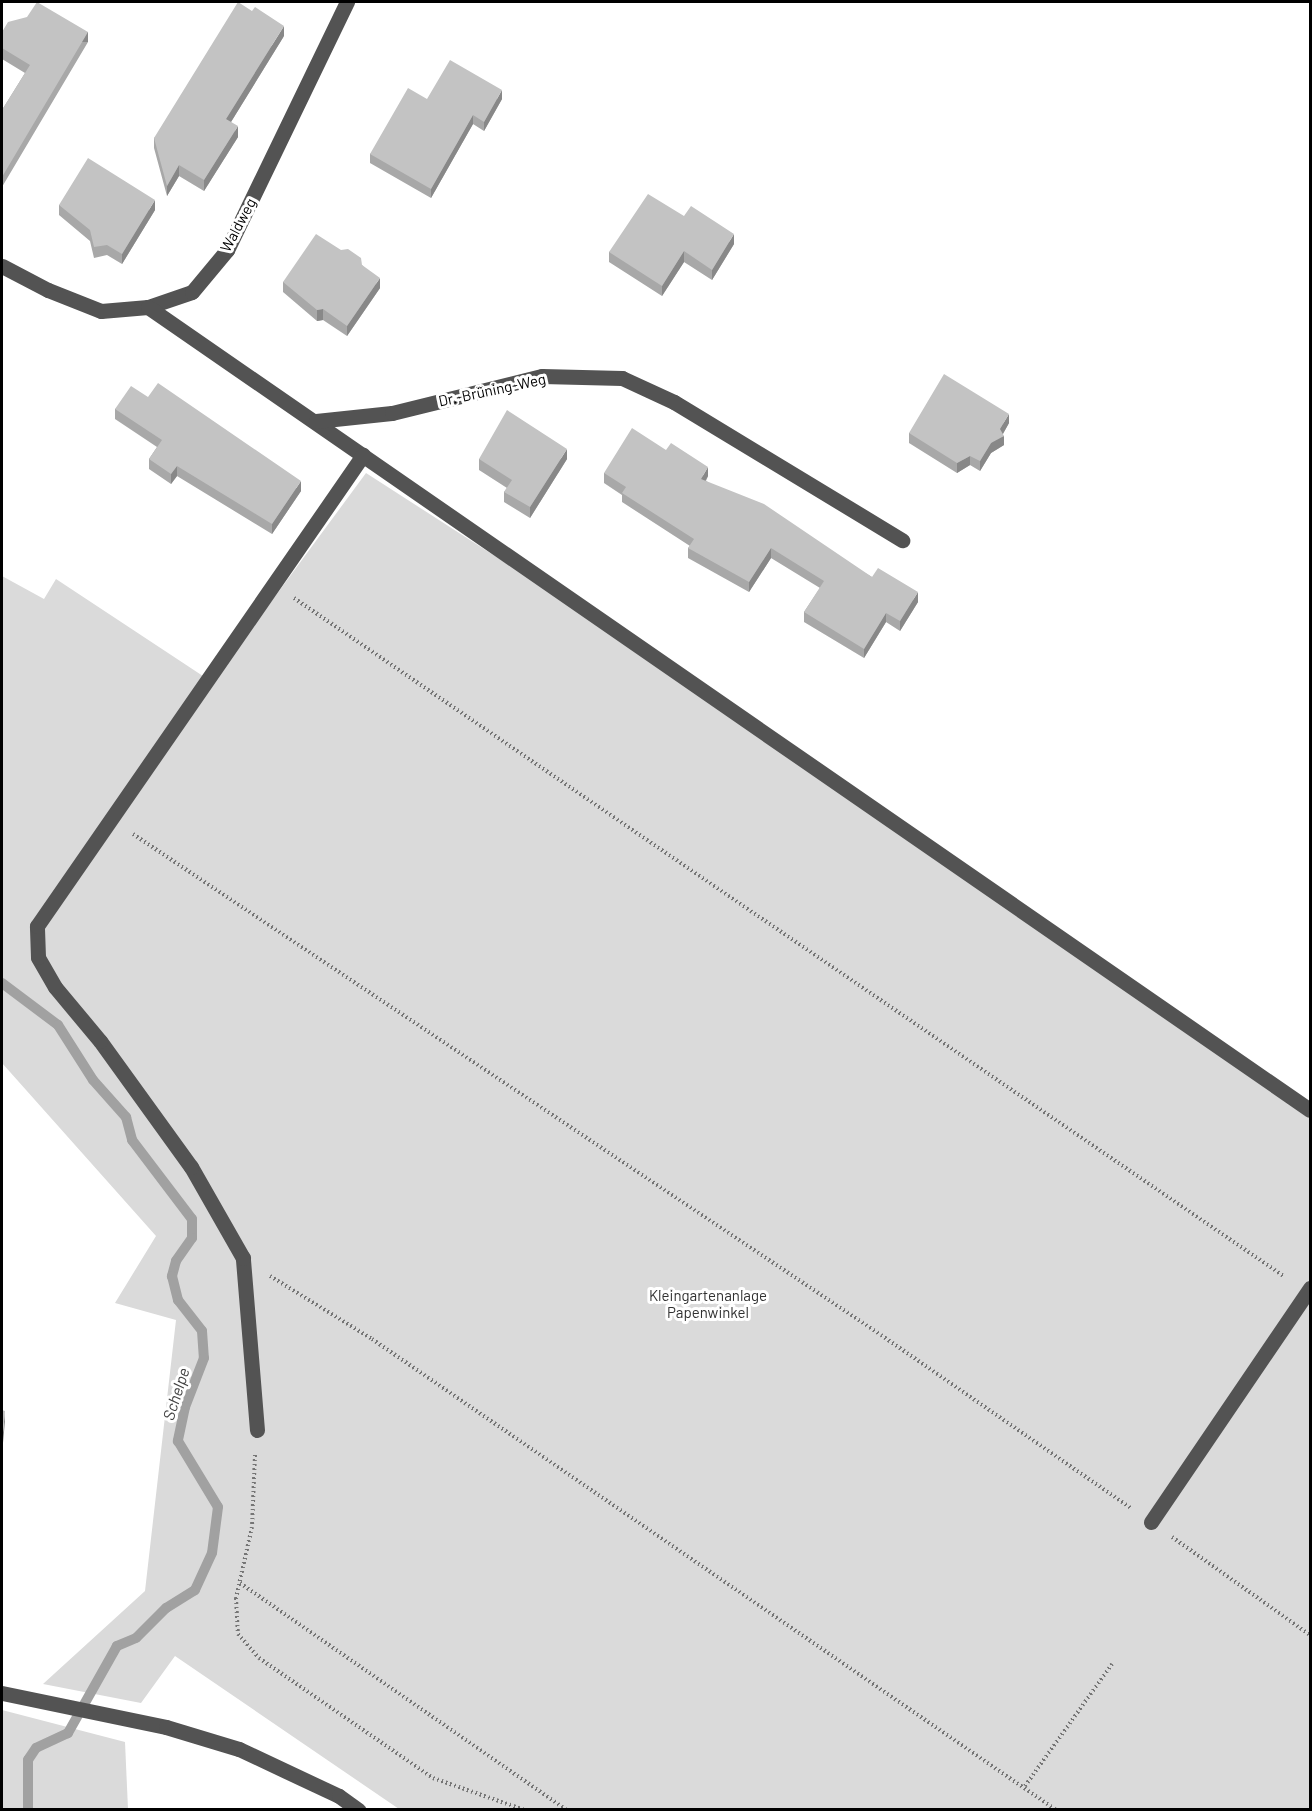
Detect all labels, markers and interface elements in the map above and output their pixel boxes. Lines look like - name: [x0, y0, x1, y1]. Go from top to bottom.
- street label: Waldweg: [216, 195, 260, 255]
- street label: Dr.-Brüning-Weg: [437, 370, 547, 410]
- park label: Kleingartenanlage Papenwinkel: [649, 1286, 767, 1321]
- water label: Schelpe: [159, 1365, 193, 1423]

